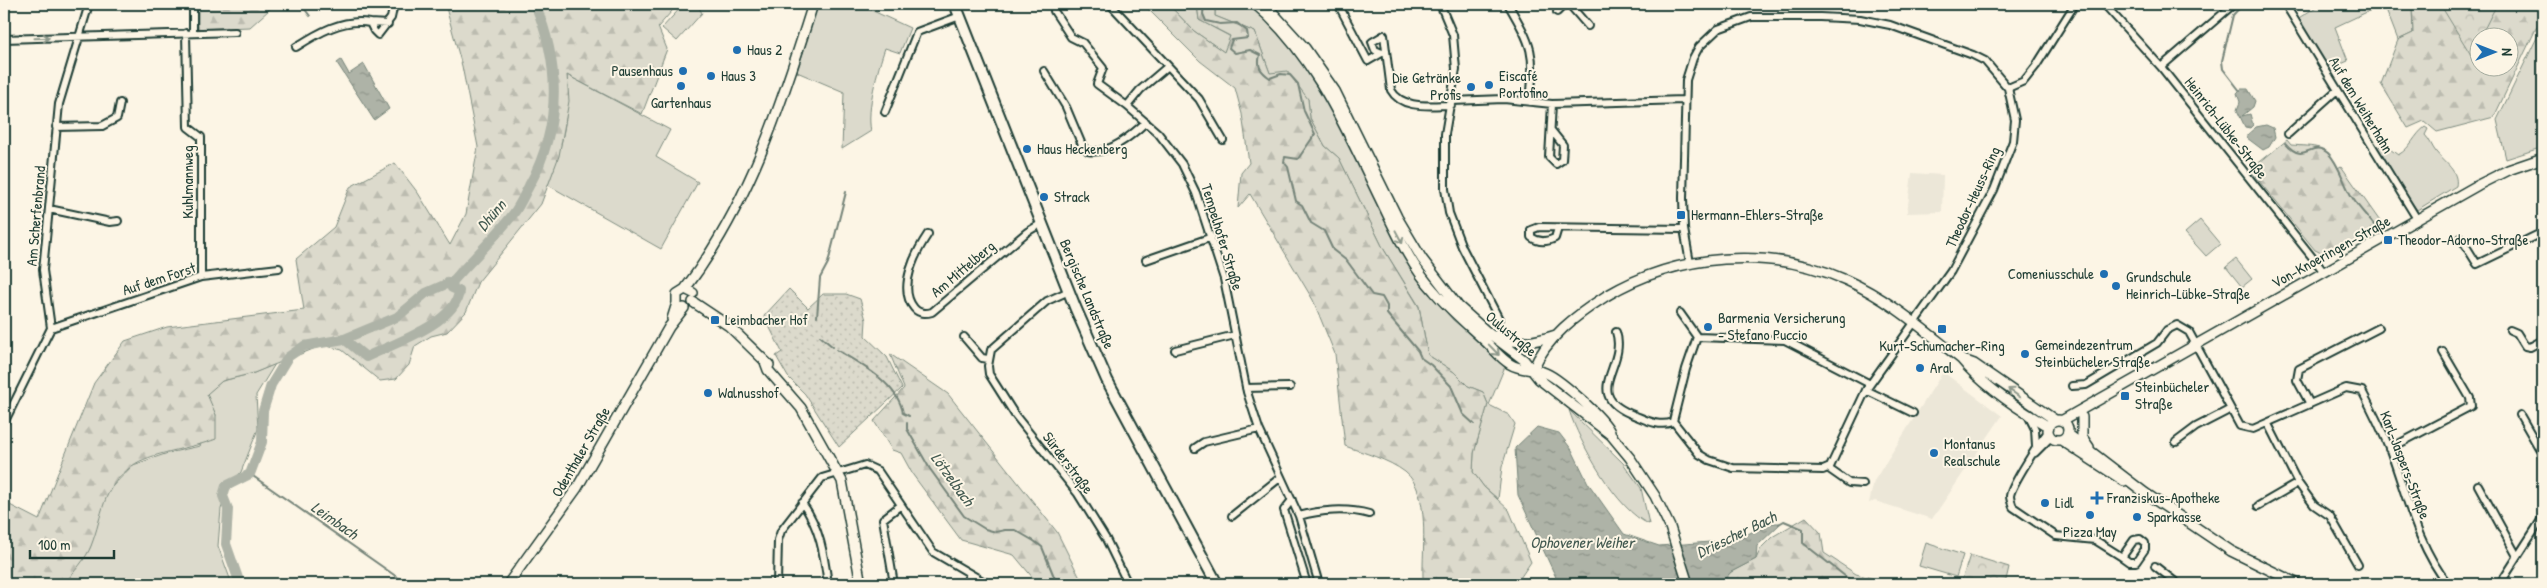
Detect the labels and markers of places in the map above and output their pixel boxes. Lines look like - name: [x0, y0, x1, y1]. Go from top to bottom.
- place label: Haus 2: [747, 39, 782, 60]
- marker: Haus 2: [731, 44, 743, 56]
- place label: Pausenhaus: [611, 60, 673, 81]
- marker: Pausenhaus: [677, 65, 689, 77]
- place label: Haus 3: [721, 65, 756, 86]
- place label: Eiscafé Portofino: [1499, 65, 1548, 103]
- place label: Die Getränke Profis: [1392, 67, 1461, 105]
- marker: Haus 3: [705, 70, 717, 82]
- marker: Eiscafé Portofino: [1483, 79, 1495, 91]
- marker: Gartenhaus: [675, 80, 687, 92]
- marker: Die Getränke Profis: [1465, 81, 1477, 93]
- place label: Gartenhaus: [651, 92, 712, 113]
- place label: Haus Heckenberg: [1037, 138, 1128, 159]
- marker: Haus Heckenberg: [1021, 143, 1033, 155]
- place label: Strack: [1054, 186, 1090, 207]
- marker: Strack: [1038, 191, 1050, 203]
- place label: Hermann-Ehlers-Straße: [1691, 204, 1824, 225]
- marker: Hermann-Ehlers-Straße: [1675, 209, 1687, 221]
- place label: Theodor-Adorno-Straße: [2398, 229, 2529, 250]
- marker: Theodor-Adorno-Straße: [2382, 234, 2394, 246]
- place label: Comeniusschule: [2008, 263, 2094, 284]
- place label: Grundschule Heinrich-Lübke-Straße: [2126, 266, 2250, 304]
- marker: Comeniusschule: [2098, 268, 2110, 280]
- marker: Grundschule Heinrich-Lübke-Straße: [2110, 280, 2122, 292]
- place label: Barmenia Versicherung - Stefano Puccio: [1718, 307, 1846, 345]
- place label: Leimbacher Hof: [725, 309, 809, 330]
- marker: Leimbacher Hof: [709, 314, 721, 326]
- marker: Barmenia Versicherung - Stefano Puccio: [1702, 321, 1714, 333]
- marker: Kurt-Schumacher-Ring: [1936, 323, 1948, 335]
- place label: Gemeindezentrum Steinbücheler Straße: [2035, 334, 2150, 372]
- place label: Kurt-Schumacher-Ring: [1879, 335, 2005, 356]
- marker: Gemeindezentrum Steinbücheler Straße: [2019, 348, 2031, 360]
- place label: Aral: [1930, 357, 1953, 378]
- marker: Aral: [1914, 362, 1926, 374]
- place label: Steinbücheler Straße: [2135, 376, 2209, 414]
- place label: Walnusshof: [718, 382, 780, 403]
- marker: Walnusshof: [702, 387, 714, 399]
- marker: Steinbücheler Straße: [2119, 390, 2131, 402]
- place label: Montanus Realschule: [1944, 433, 2001, 471]
- marker: Montanus Realschule: [1928, 447, 1940, 459]
- place label: Franziskus-Apotheke: [2106, 487, 2220, 508]
- place label: Lidl: [2055, 492, 2074, 513]
- marker: Franziskus-Apotheke: [2091, 492, 2103, 504]
- marker: Lidl: [2039, 497, 2051, 509]
- place label: Sparkasse: [2147, 506, 2202, 527]
- marker: Pizza May: [2084, 509, 2096, 521]
- marker: Sparkasse: [2131, 511, 2143, 523]
- place label: Pizza May: [2063, 521, 2117, 542]

